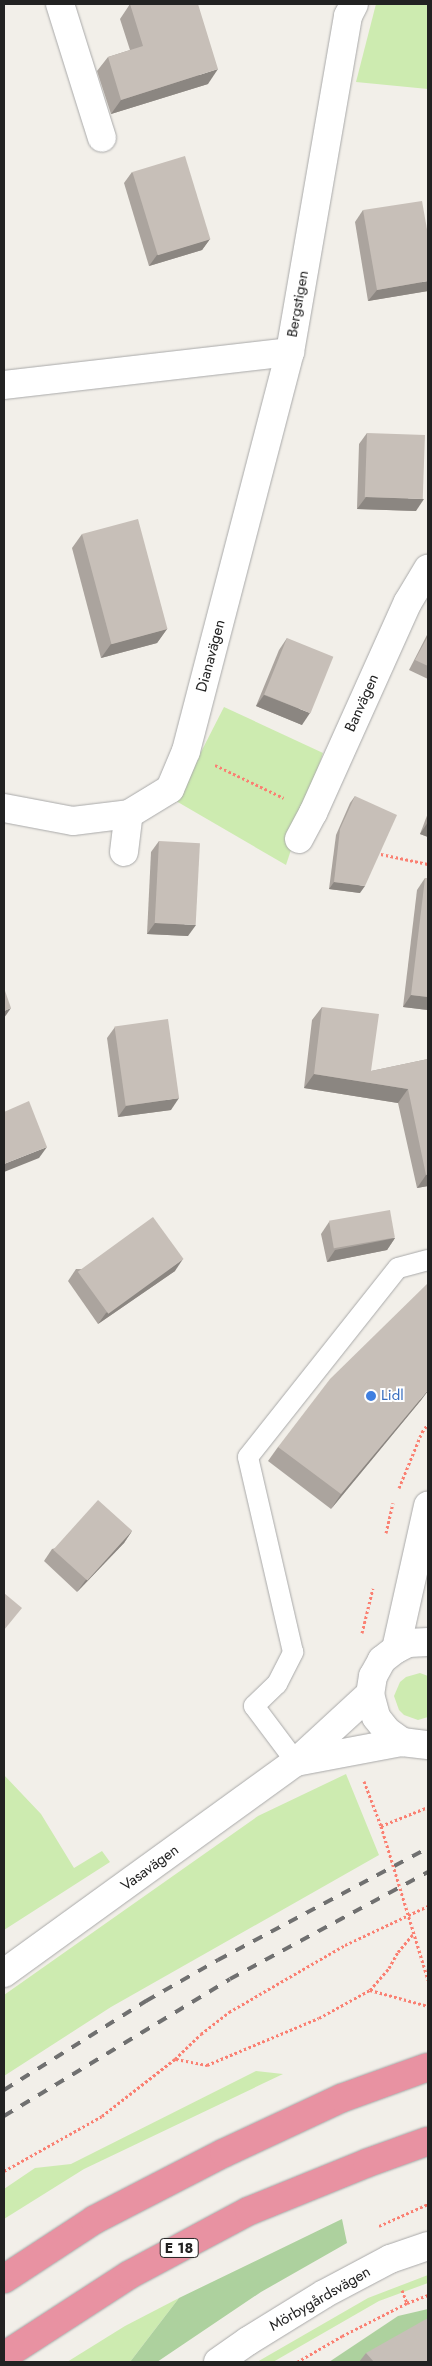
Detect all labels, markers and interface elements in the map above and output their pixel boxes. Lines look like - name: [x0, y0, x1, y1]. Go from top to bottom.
- street label: Bergstigen: [283, 269, 313, 339]
- street label: Dianavägen: [193, 618, 229, 694]
- street label: Banvägen: [341, 671, 383, 735]
- place label: Lidl: [381, 1387, 404, 1405]
- marker: Lidl: [365, 1390, 377, 1402]
- street label: Vasavägen: [118, 1841, 182, 1895]
- road number: E 18: [159, 2236, 199, 2260]
- street label: Mörbygårdsvägen: [266, 2263, 374, 2335]

